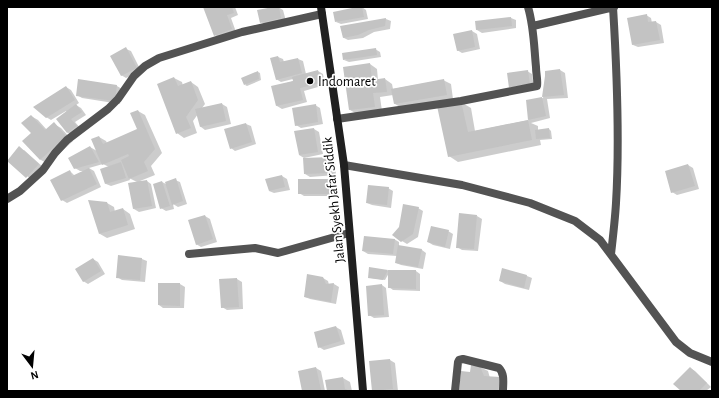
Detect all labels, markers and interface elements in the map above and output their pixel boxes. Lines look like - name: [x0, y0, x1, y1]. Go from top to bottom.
- place label: Indomaret: [318, 75, 376, 89]
- marker: Indomaret: [305, 76, 315, 86]
- street label: Jalan Syekh Jafar Siddik: [320, 136, 348, 263]
- north arrow: [12, 346, 52, 386]
- text: N: [29, 369, 40, 381]

